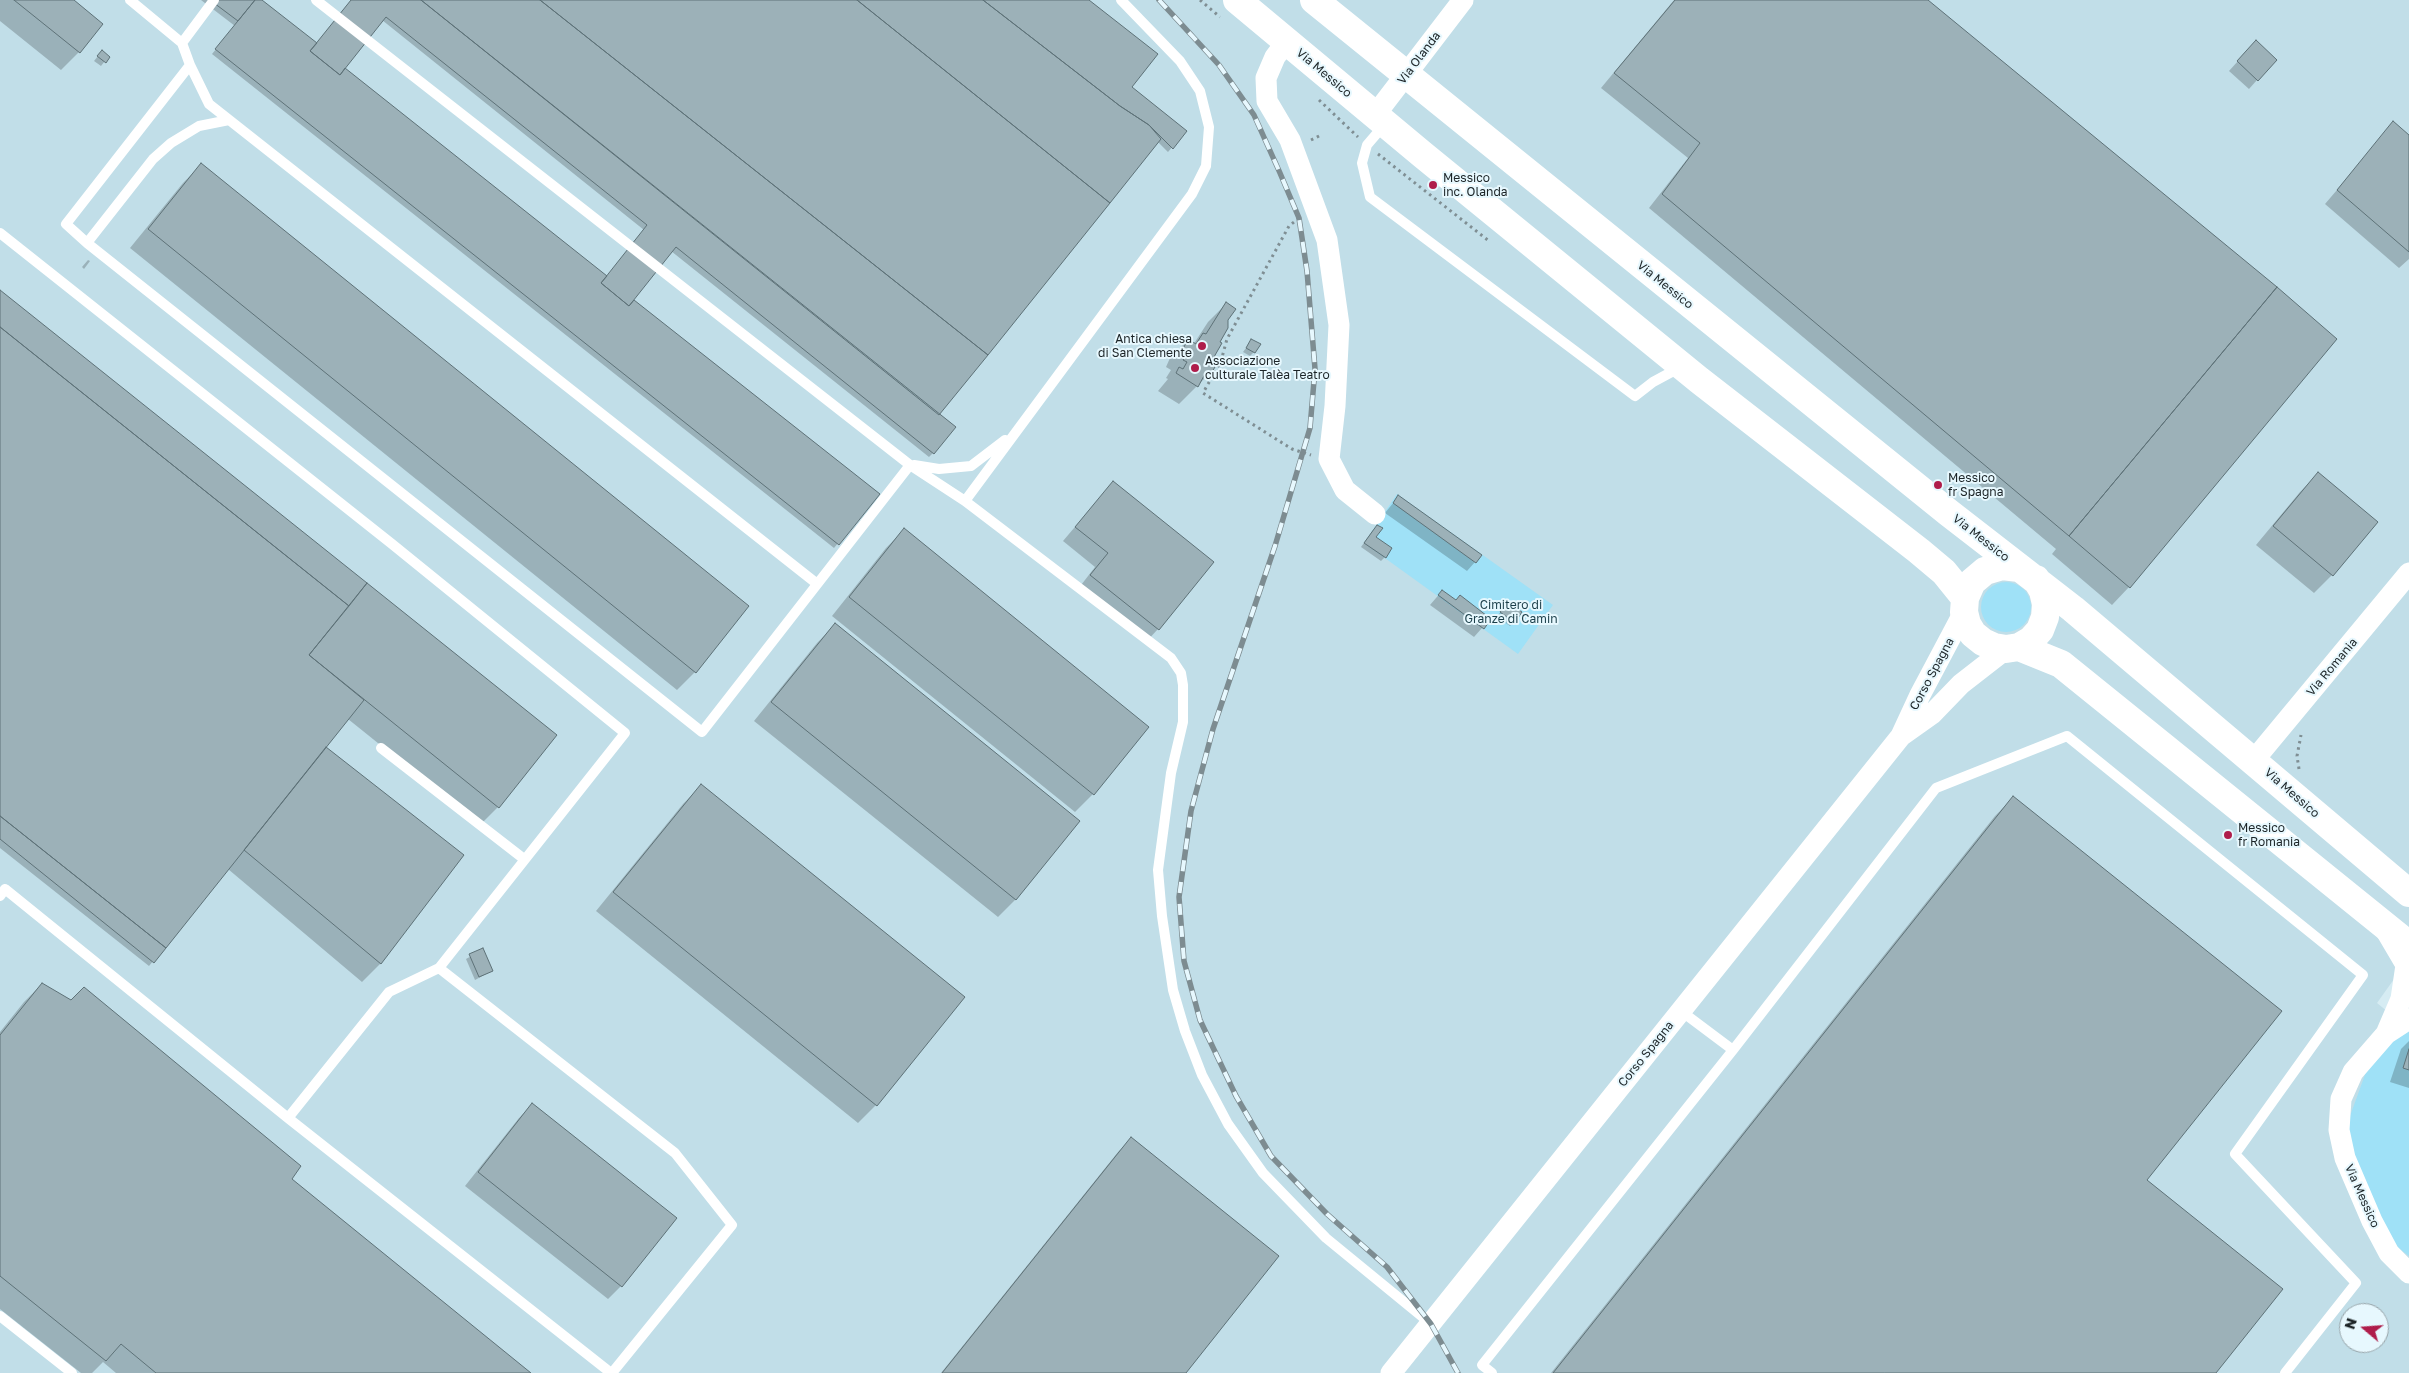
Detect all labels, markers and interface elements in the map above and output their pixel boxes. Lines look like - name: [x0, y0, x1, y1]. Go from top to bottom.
- street label: Via Olanda: [1395, 29, 1443, 87]
- street label: Via Messico: [1293, 46, 1355, 100]
- place label: Messico inc. Olanda: [1443, 171, 1508, 199]
- marker: Messico inc. Olanda: [1427, 179, 1439, 191]
- street label: Via Messico: [1634, 258, 1696, 312]
- place label: Antica chiesa di San Clemente: [1098, 332, 1192, 360]
- marker: Antica chiesa di San Clemente: [1196, 340, 1208, 352]
- place label: Associazione culturale Talèa Teatro: [1205, 354, 1330, 382]
- marker: Associazione culturale Talèa Teatro: [1189, 362, 1201, 374]
- place label: Messico fr Spagna: [1948, 471, 2003, 499]
- marker: Messico fr Spagna: [1932, 479, 1944, 491]
- street label: Via Messico: [1950, 511, 2012, 565]
- park label: Cimitero di Granze di Camin: [1464, 598, 1558, 626]
- street label: Corso Spagna: [1907, 635, 1957, 713]
- street label: Via Romania: [2304, 635, 2360, 699]
- street label: Via Messico: [2262, 765, 2322, 821]
- place label: Messico fr Romania: [2238, 821, 2300, 849]
- marker: Messico fr Romania: [2222, 829, 2234, 841]
- street label: Corso Spagna: [1615, 1018, 1677, 1090]
- street label: Via Messico: [2342, 1162, 2382, 1230]
- north arrow: [2339, 1303, 2389, 1353]
- text: N: [2340, 1316, 2360, 1331]

